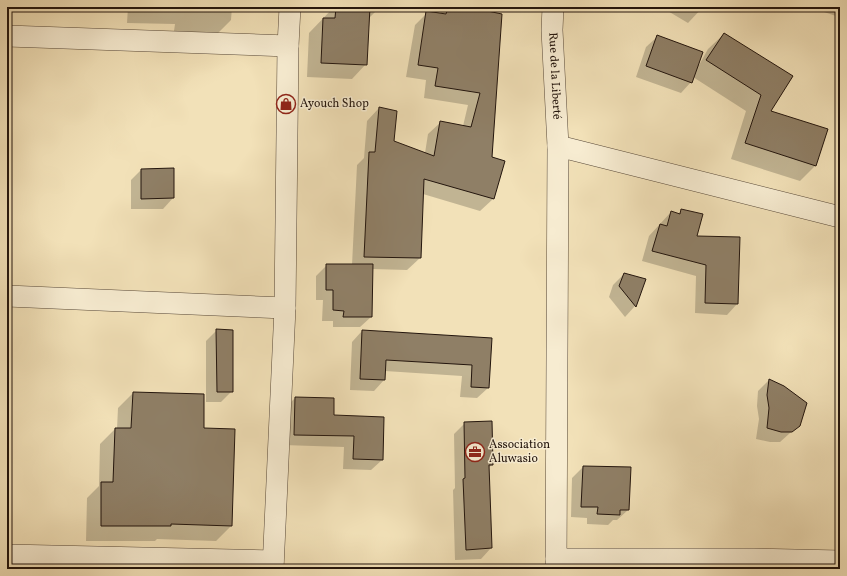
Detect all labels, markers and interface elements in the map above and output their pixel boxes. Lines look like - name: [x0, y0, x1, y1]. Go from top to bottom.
- street label: Rue de la Liberté: [544, 32, 565, 120]
- shop icon: Ayouch Shop: [275, 93, 297, 115]
- place label: Ayouch Shop: [300, 96, 369, 112]
- place label: Association Aluwasio: [489, 437, 550, 467]
- office icon: Association Aluwasio: [464, 441, 486, 463]

